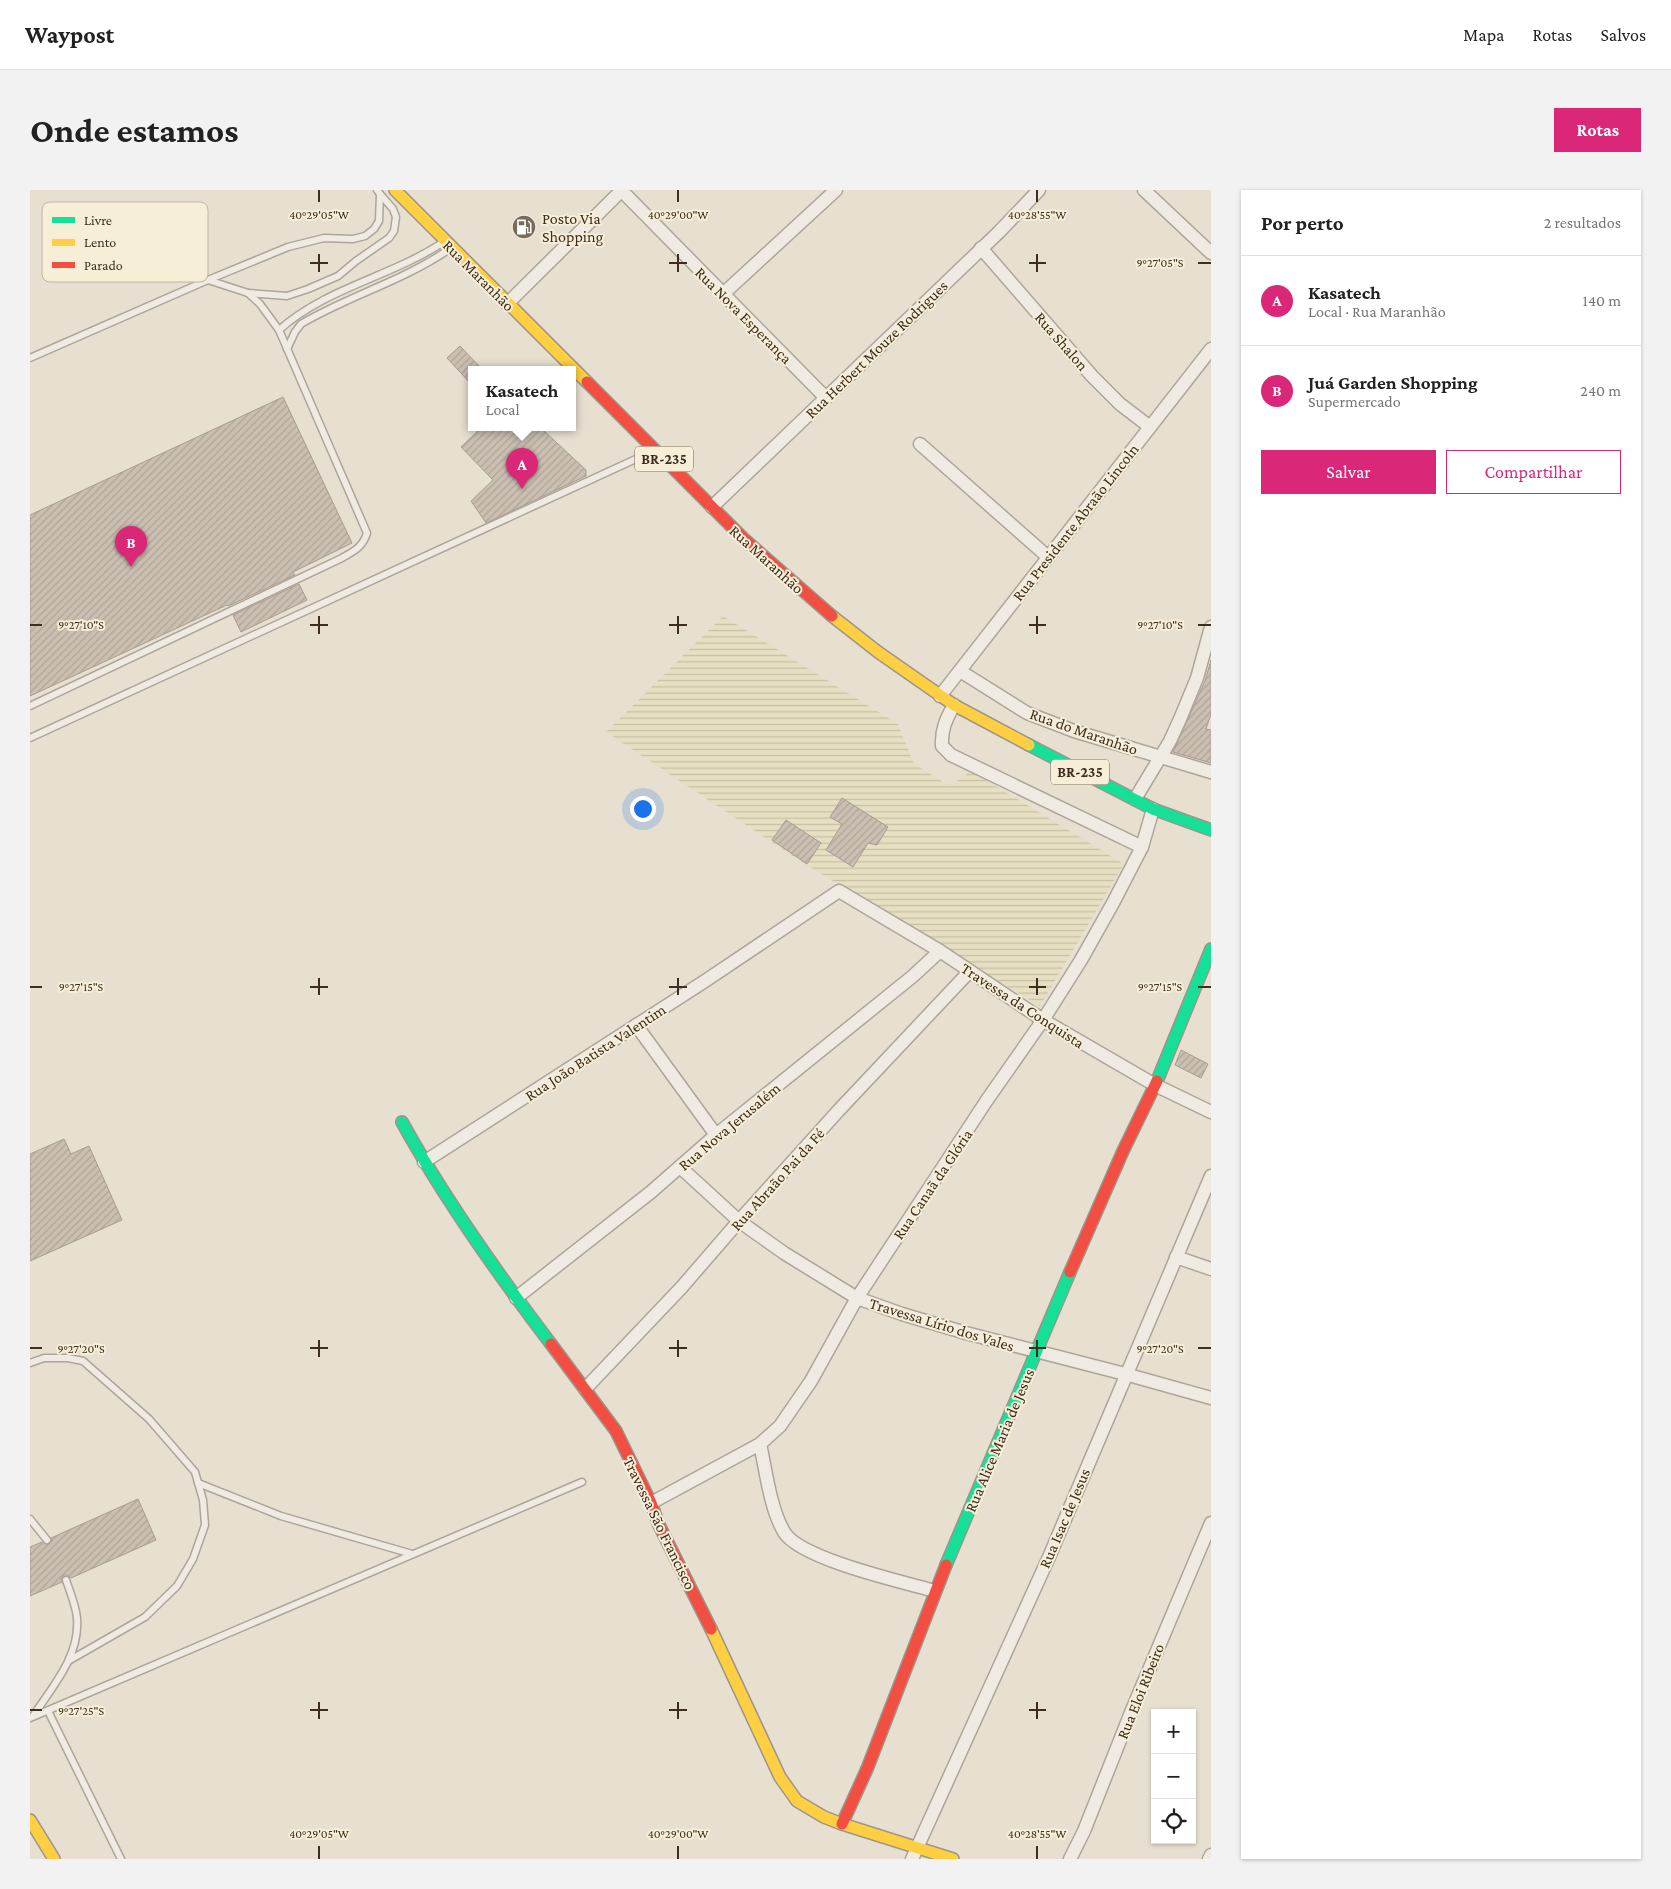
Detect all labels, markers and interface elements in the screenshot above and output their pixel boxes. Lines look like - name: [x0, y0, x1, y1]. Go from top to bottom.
- text: Waypost: [25, 21, 114, 48]
- text: Mapa: [1463, 25, 1504, 45]
- text: Rotas: [1532, 25, 1572, 45]
- text: Salvos: [1600, 25, 1646, 45]
- button: Rotas: [1554, 108, 1641, 152]
- text: Onde estamos: [30, 111, 239, 150]
- legend: [42, 202, 208, 282]
- text: 40°29'05"W: [289, 208, 349, 222]
- text: 40°29'00"W: [648, 208, 708, 222]
- text: 40°28'55"W: [1008, 208, 1066, 222]
- place label: Posto Via Shopping: [542, 210, 604, 246]
- text: Por perto: [1261, 211, 1344, 235]
- text: Livre: [84, 212, 112, 228]
- fuel station icon: Posto Via Shopping: [511, 214, 537, 240]
- text: 2 resultados: [1544, 214, 1621, 231]
- text: Lento: [84, 234, 116, 250]
- street label: Rua Maranhão: [440, 236, 518, 314]
- text: 9°27'05"S: [1137, 256, 1184, 270]
- text: Parado: [84, 257, 123, 273]
- street label: Rua Nova Esperança: [691, 264, 796, 368]
- street label: Rua Herbert Mouze Rodrigues: [802, 277, 952, 422]
- text: Kasatech: [1308, 282, 1381, 303]
- text: A: [1272, 292, 1282, 309]
- text: 140 m: [1583, 292, 1621, 309]
- text: Local · Rua Maranhão: [1308, 303, 1446, 320]
- street label: Rua Shalon: [1032, 309, 1092, 374]
- popup: [468, 366, 576, 431]
- text: Juá Garden Shopping: [1308, 372, 1478, 393]
- text: Kasatech: [486, 380, 559, 401]
- text: B: [1272, 382, 1282, 399]
- text: 240 m: [1580, 382, 1621, 399]
- text: Supermercado: [1308, 393, 1401, 410]
- text: Local: [486, 401, 520, 418]
- street label: Rua Presidente Abraão Lincoln: [1009, 440, 1142, 604]
- road number: BR-235: [635, 446, 693, 472]
- pin: A: [506, 448, 538, 489]
- button: Salvar: [1261, 450, 1436, 494]
- button: Compartilhar: [1446, 450, 1621, 494]
- street label: Rua Maranhão: [726, 522, 807, 597]
- pin: B: [115, 526, 147, 567]
- text: 9°27'10"S: [58, 618, 104, 632]
- text: 9°27'10"S: [1137, 618, 1183, 632]
- street label: Rua do Maranhão: [1028, 705, 1140, 758]
- road number: BR-235: [1051, 760, 1109, 784]
- your location: [630, 796, 656, 822]
- street label: Travessa da Conquista: [958, 959, 1088, 1053]
- text: 9°27'15"S: [59, 980, 104, 994]
- text: 9°27'15"S: [1138, 980, 1183, 994]
- street label: Rua João Batista Valentim: [522, 1001, 669, 1105]
- street label: Rua Nova Jerusalém: [675, 1079, 784, 1175]
- street label: Rua Abraão Pai da Fé: [727, 1125, 828, 1234]
- street label: Rua Canaã da Glória: [889, 1126, 976, 1243]
- street label: Travessa Lírio dos Vales: [867, 1294, 1016, 1355]
- text: 9°27'20"S: [57, 1342, 105, 1356]
- text: 9°27'20"S: [1136, 1342, 1184, 1356]
- street label: Rua Alice Maria de Jesus: [962, 1366, 1038, 1515]
- street label: Travessa São Francisco: [620, 1454, 699, 1592]
- street label: Rua Isac de Jesus: [1036, 1466, 1094, 1571]
- street label: Rua Eloi Ribeiro: [1114, 1641, 1167, 1741]
- text: 9°27'25"S: [58, 1704, 104, 1718]
- map controls: [1151, 1709, 1196, 1844]
- button: +: [1151, 1709, 1196, 1754]
- button: −: [1151, 1754, 1196, 1799]
- button: locate: [1151, 1799, 1196, 1844]
- text: 40°29'05"W: [289, 1827, 349, 1841]
- text: 40°29'00"W: [648, 1827, 708, 1841]
- text: 40°28'55"W: [1008, 1827, 1066, 1841]

